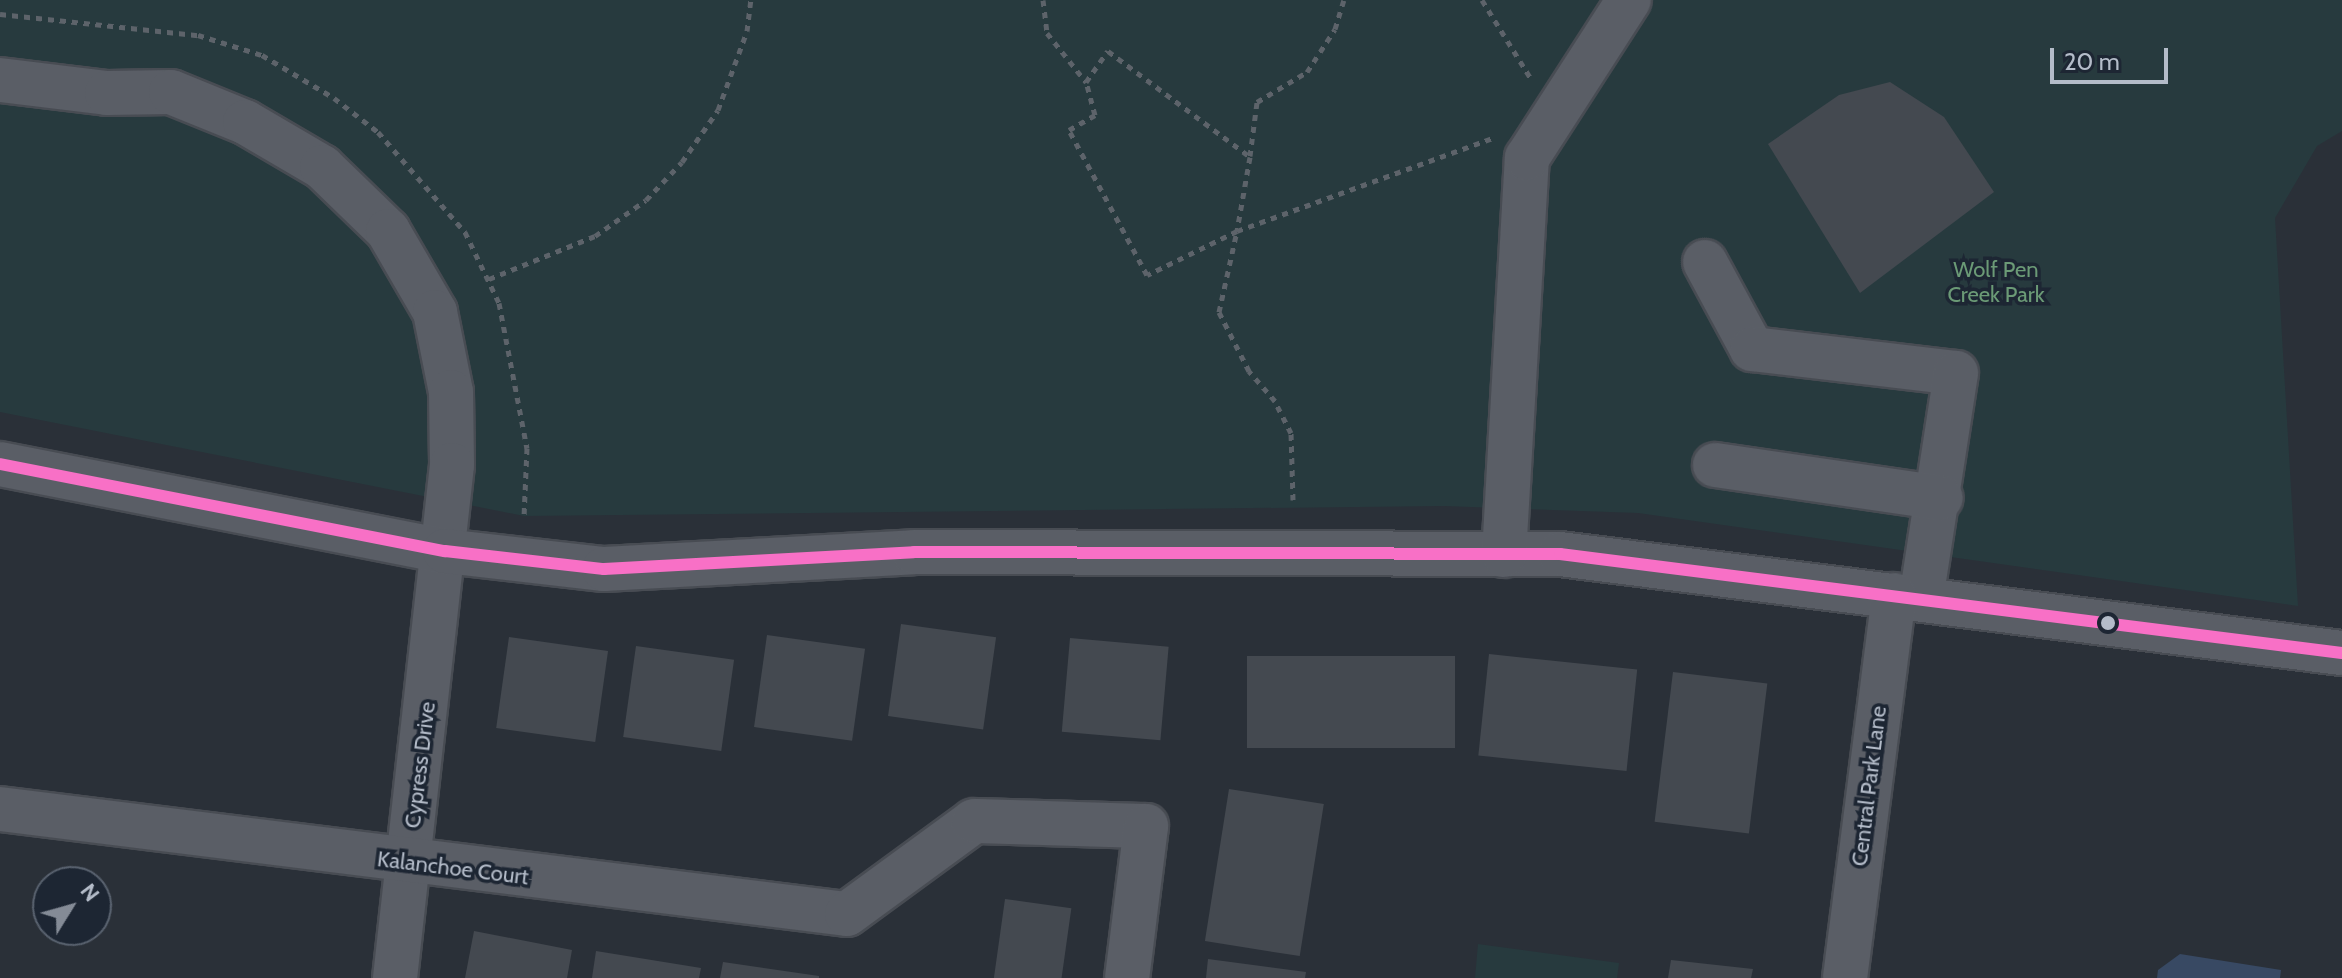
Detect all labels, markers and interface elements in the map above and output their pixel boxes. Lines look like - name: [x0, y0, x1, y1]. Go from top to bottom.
- scale bar: [2054, 32, 2172, 82]
- text: 20 m: [2064, 47, 2120, 76]
- park label: Wolf Pen Creek Park: [1947, 256, 2045, 308]
- unlabelled marker: [2100, 615, 2116, 631]
- street label: Cypress Drive: [399, 700, 441, 830]
- street label: Central Park Lane: [1846, 704, 1892, 868]
- street label: Kalanchoe Court: [376, 846, 530, 890]
- north arrow: [32, 866, 112, 946]
- text: N: [75, 878, 105, 907]

